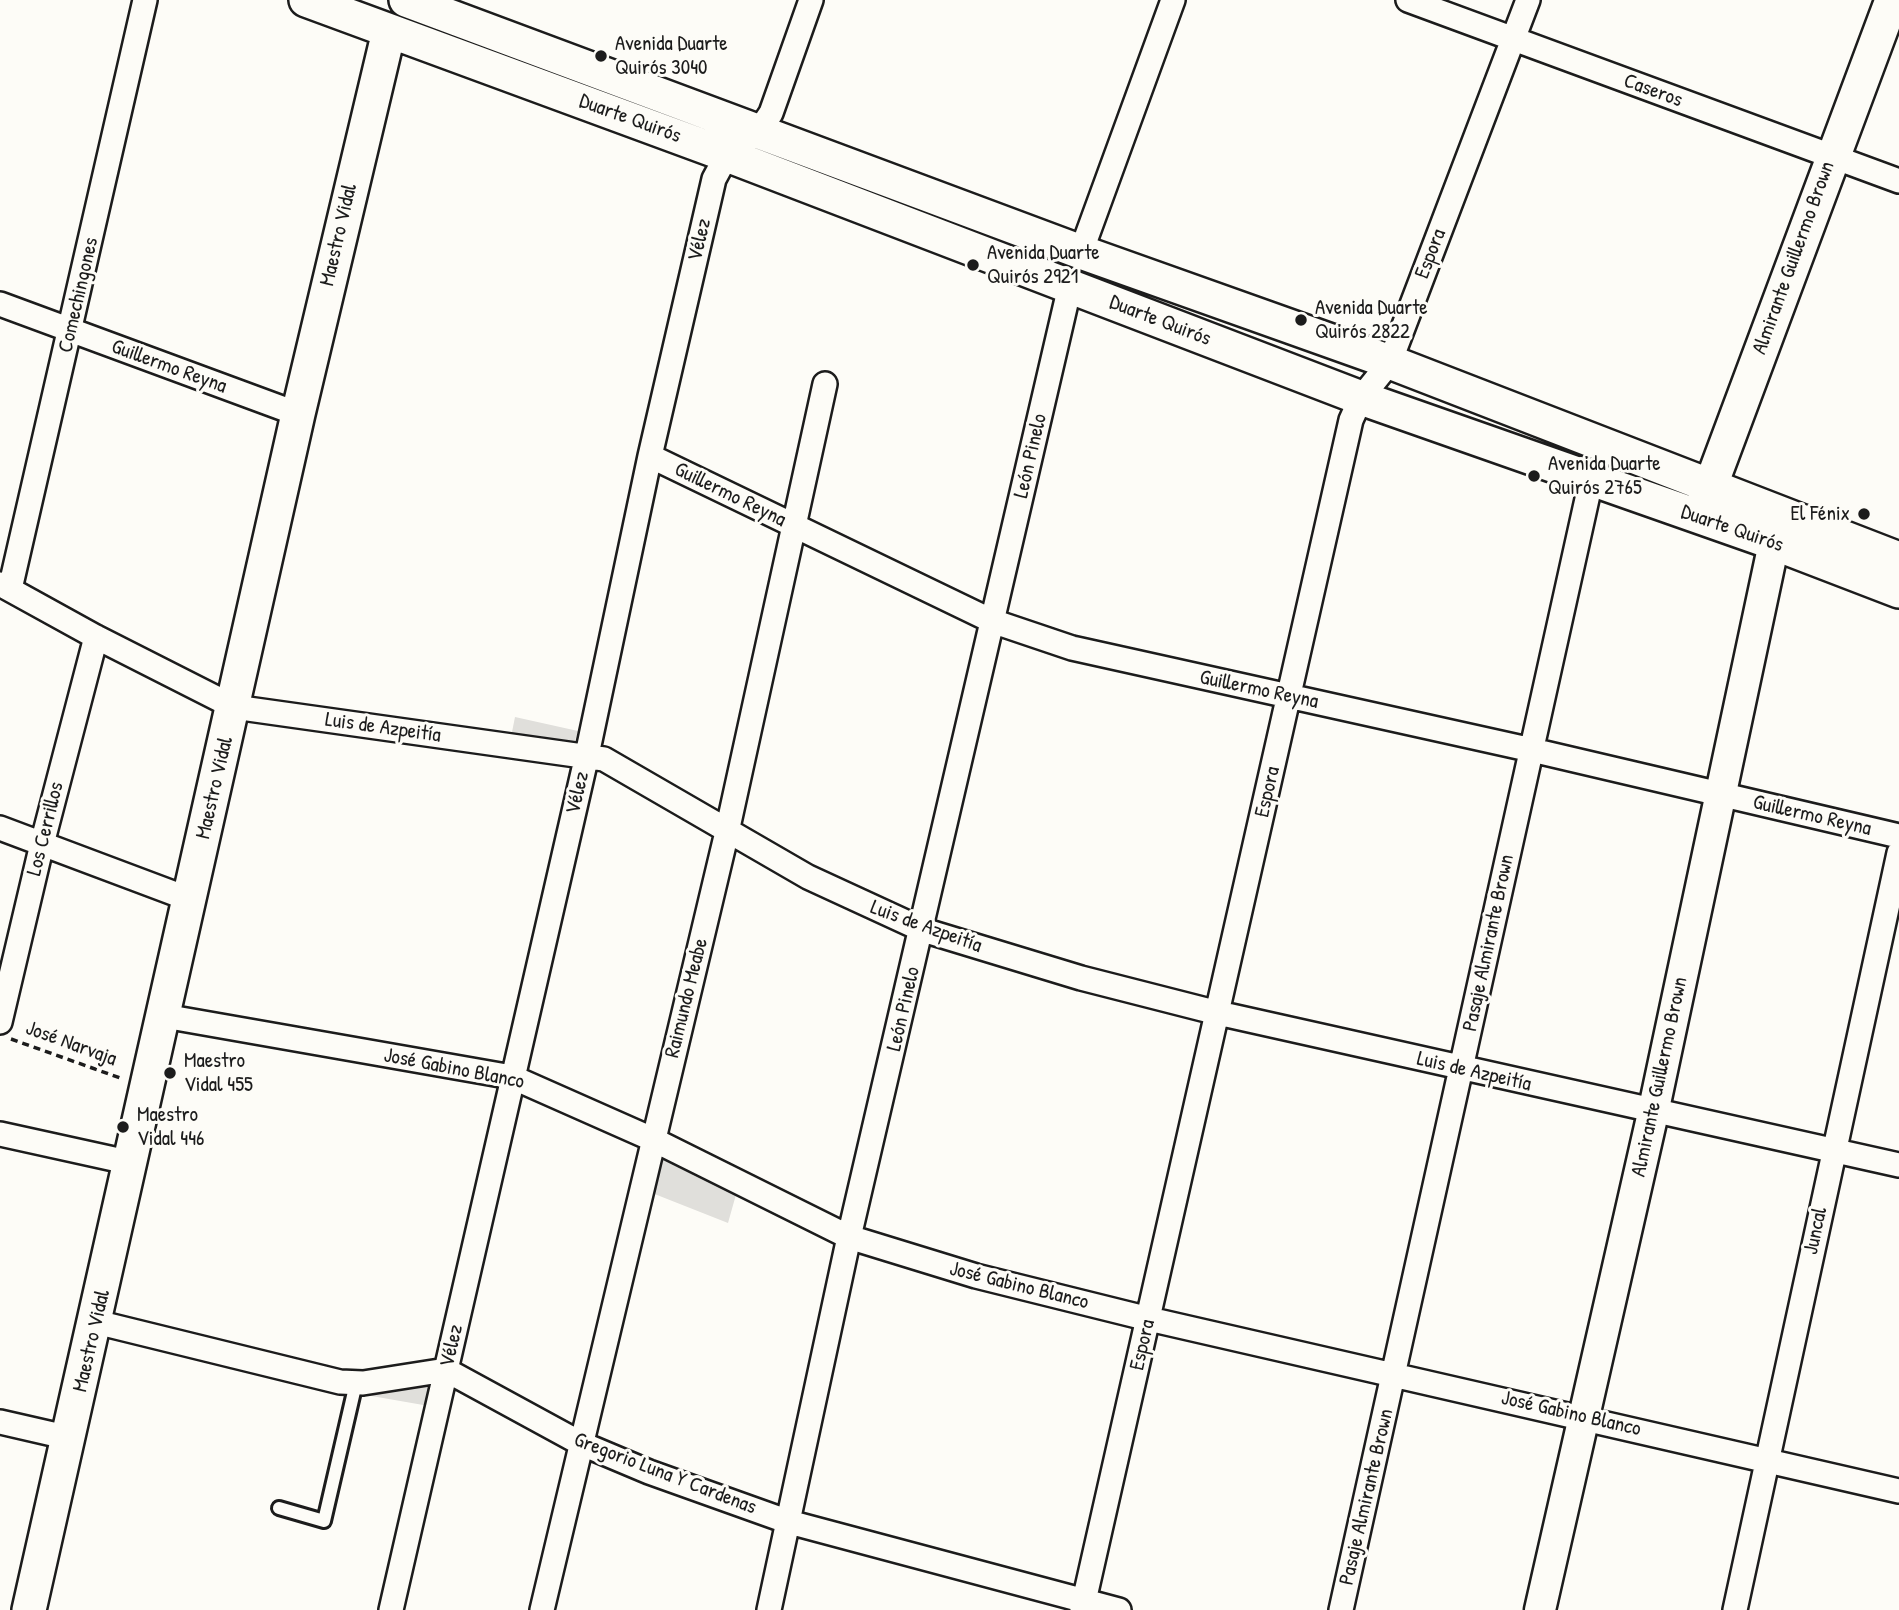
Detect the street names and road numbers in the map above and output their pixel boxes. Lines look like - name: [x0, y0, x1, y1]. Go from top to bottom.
- street label: Caseros: [1620, 69, 1686, 113]
- street label: Duarte Quirós: [576, 89, 684, 149]
- street label: Almirante Guillermo Brown: [1747, 158, 1841, 358]
- street label: Maestro Vidal: [315, 181, 363, 289]
- street label: Vélez: [683, 216, 717, 264]
- street label: Espora: [1410, 226, 1452, 282]
- street label: Comechingones: [54, 235, 104, 355]
- street label: Duarte Quirós: [1106, 290, 1214, 352]
- street label: Guillermo Reyna: [108, 335, 230, 399]
- street label: León Pinelo: [1009, 411, 1053, 501]
- street label: Guillermo Reyna: [670, 457, 790, 533]
- street label: Duarte Quirós: [1678, 500, 1786, 558]
- street label: Guillermo Reyna: [1197, 665, 1321, 715]
- street label: Luis de Azpeitía: [323, 707, 443, 749]
- street label: Maestro Vidal: [191, 734, 239, 842]
- street label: Espora: [1250, 764, 1286, 820]
- street label: Vélez: [561, 769, 595, 817]
- street label: Los Cerrillos: [22, 780, 70, 878]
- street label: Guillermo Reyna: [1750, 790, 1874, 842]
- street label: Pasaje Almirante Brown: [1458, 852, 1520, 1034]
- street label: Luis de Azpeitía: [867, 895, 985, 959]
- street label: Raimundo Meabe: [660, 936, 714, 1060]
- street label: León Pinelo: [882, 964, 926, 1054]
- street label: Almirante Guillermo Brown: [1626, 975, 1694, 1179]
- street label: José Narvaja: [22, 1016, 120, 1072]
- street label: José Gabino Blanco: [382, 1043, 526, 1095]
- street label: Luis de Azpeitía: [1414, 1047, 1534, 1097]
- street label: Juncal: [1799, 1205, 1833, 1257]
- street label: José Gabino Blanco: [947, 1257, 1091, 1315]
- street label: Maestro Vidal: [68, 1287, 116, 1395]
- street label: Espora: [1125, 1317, 1161, 1373]
- street label: Vélez: [435, 1322, 469, 1370]
- street label: José Gabino Blanco: [1499, 1386, 1643, 1442]
- street label: Pasaje Almirante Brown: [1334, 1406, 1400, 1588]
- street label: Gregorio Luna Y Cardenas: [570, 1428, 760, 1520]

